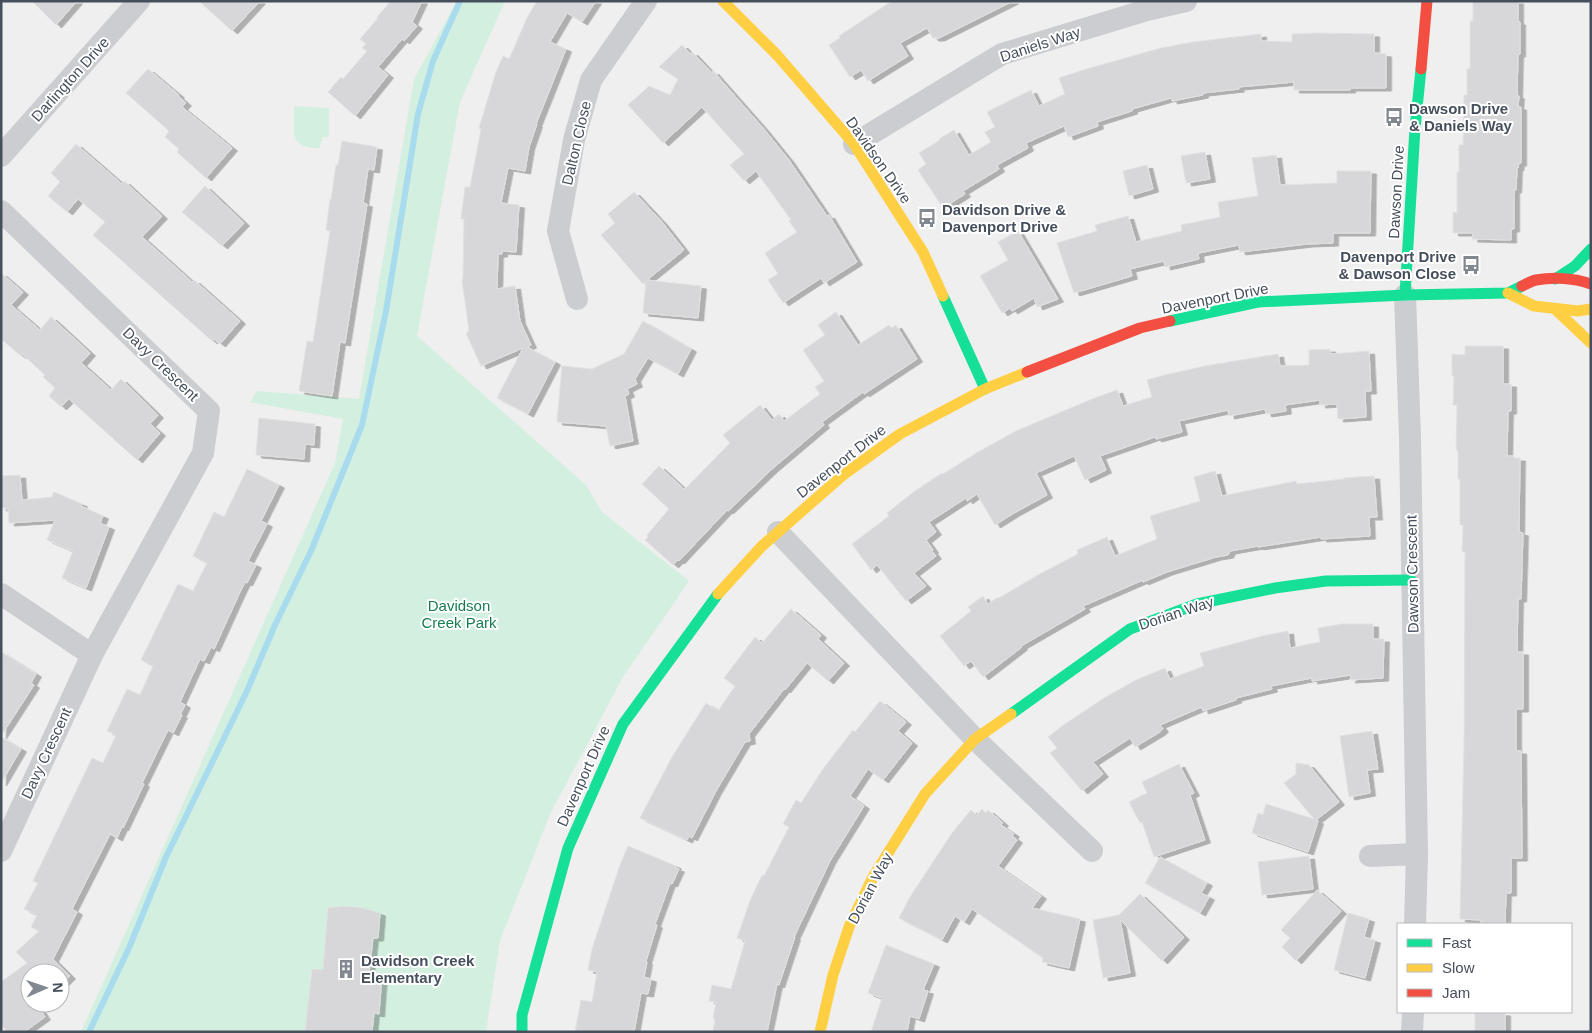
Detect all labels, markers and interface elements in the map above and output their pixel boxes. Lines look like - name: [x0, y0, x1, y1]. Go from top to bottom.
- street label: Daniels Way: [998, 23, 1083, 65]
- street label: Darlington Drive: [28, 33, 112, 125]
- street label: Dalton Close: [558, 99, 594, 187]
- place label: Dawson Drive & Daniels Way: [1409, 100, 1512, 134]
- bus stop icon: Dawson Drive & Daniels Way: [1383, 106, 1405, 128]
- street label: Davidson Drive: [843, 113, 915, 207]
- street label: Dawson Drive: [1385, 145, 1407, 239]
- place label: Davidson Drive & Davenport Drive: [942, 201, 1066, 235]
- bus stop icon: Davidson Drive & Davenport Drive: [916, 207, 938, 229]
- place label: Davenport Drive & Dawson Close: [1338, 248, 1456, 282]
- bus stop icon: Davenport Drive & Dawson Close: [1460, 254, 1482, 276]
- street label: Davenport Drive: [1160, 279, 1270, 317]
- street label: Davy Crescent: [120, 324, 203, 405]
- street label: Davenport Drive: [793, 421, 889, 501]
- street label: Dawson Crescent: [1402, 514, 1422, 633]
- street label: Dorian Way: [1136, 593, 1216, 633]
- park label: Davidson Creek Park: [421, 597, 497, 631]
- street label: Davy Crescent: [18, 704, 75, 801]
- street label: Davenport Drive: [553, 723, 613, 829]
- street label: Dorian Way: [844, 849, 896, 926]
- legend: [1397, 923, 1572, 1013]
- text: Fast: [1442, 934, 1472, 951]
- place label: Davidson Creek Elementary: [361, 952, 475, 986]
- building icon: Davidson Creek Elementary: [335, 958, 357, 980]
- text: Slow: [1442, 959, 1475, 976]
- north arrow: [20, 963, 70, 1013]
- text: N: [50, 982, 66, 993]
- text: Jam: [1442, 984, 1470, 1001]

